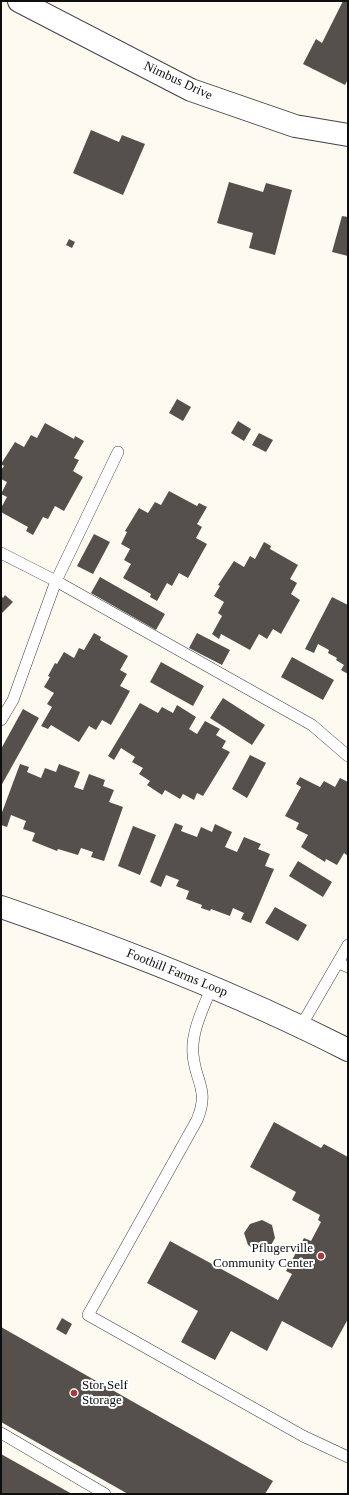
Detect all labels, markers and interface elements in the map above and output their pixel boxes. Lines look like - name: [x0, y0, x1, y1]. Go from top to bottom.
- street label: Nimbus Drive: [141, 58, 215, 104]
- street label: Foothill Farms Loop: [124, 946, 230, 1000]
- place label: Pflugerville Community Center: [213, 1241, 313, 1272]
- marker: Pflugerville Community Center: [316, 1251, 326, 1261]
- place label: Stor Self Storage: [82, 1378, 128, 1409]
- marker: Stor Self Storage: [69, 1388, 79, 1398]

